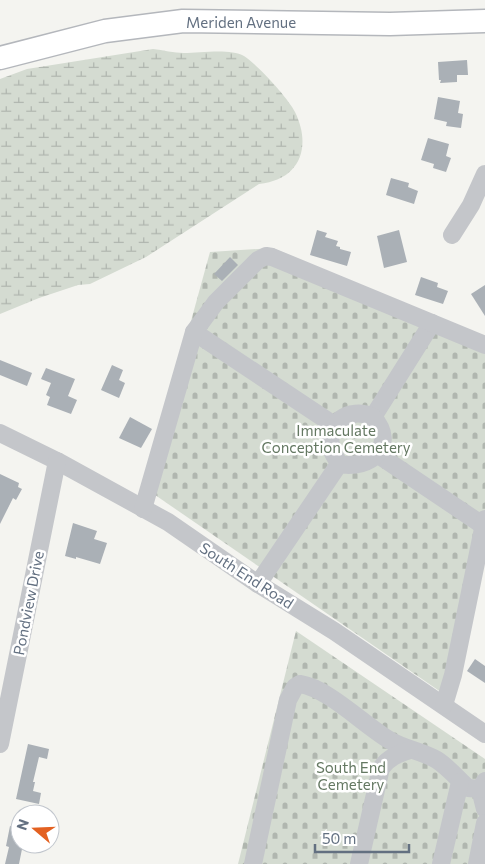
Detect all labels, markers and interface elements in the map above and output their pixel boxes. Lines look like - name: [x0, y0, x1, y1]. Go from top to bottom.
- street label: Meriden Avenue: [186, 13, 296, 31]
- park label: Immaculate Conception Cemetery: [261, 421, 411, 456]
- street label: South End Road: [197, 538, 297, 612]
- street label: Pondview Drive: [9, 549, 47, 657]
- park label: South End Cemetery: [316, 758, 386, 793]
- north arrow: [10, 804, 60, 854]
- text: N: [12, 817, 32, 832]
- scale bar: [315, 822, 409, 854]
- text: 50 m: [322, 829, 356, 847]

